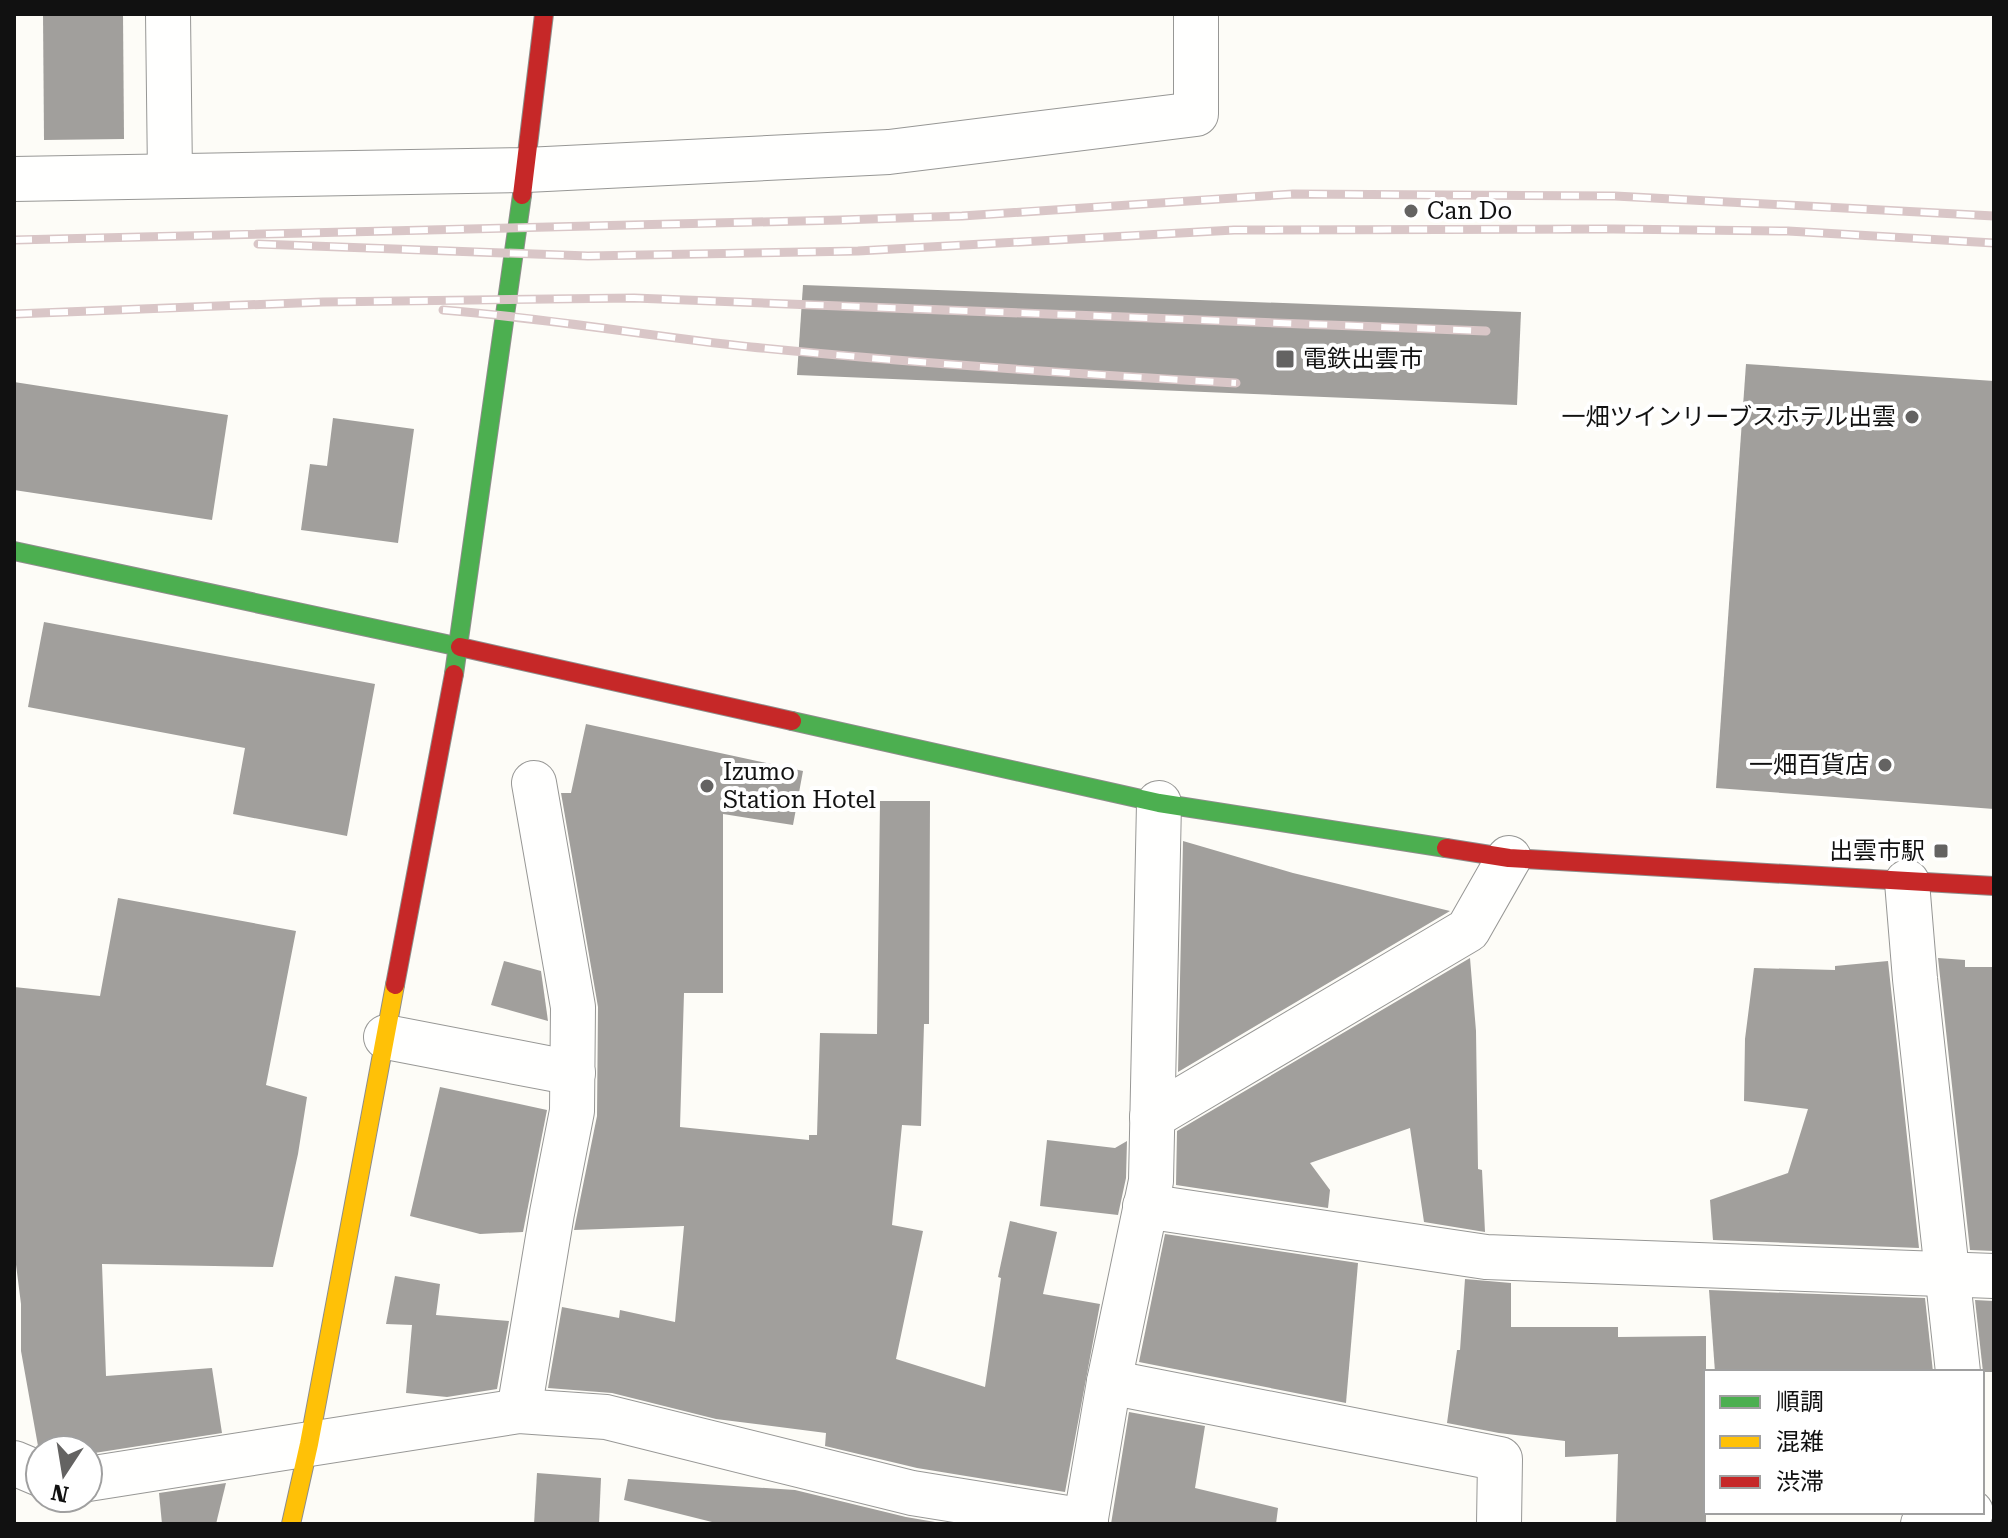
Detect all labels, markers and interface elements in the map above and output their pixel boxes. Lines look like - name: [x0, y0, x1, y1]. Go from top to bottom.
- place label: Can Do: [1427, 197, 1512, 225]
- marker: Can Do: [1402, 202, 1420, 220]
- place label: 電鉄出雲市: [1303, 345, 1423, 373]
- marker: 電鉄出雲市: [1274, 348, 1296, 370]
- place label: 一畑ツインリーブスホテル出雲: [1561, 403, 1896, 431]
- marker: 一畑ツインリーブスホテル出雲: [1903, 408, 1921, 426]
- place label: 一畑百貨店: [1749, 751, 1869, 779]
- marker: 一畑百貨店: [1876, 756, 1894, 774]
- place label: Izumo Station Hotel: [723, 758, 876, 814]
- marker: Izumo Station Hotel: [698, 777, 716, 795]
- place label: 出雲市駅: [1829, 837, 1925, 865]
- marker: 出雲市駅: [1932, 842, 1950, 860]
- legend: [1704, 1370, 1984, 1514]
- text: 順調: [1776, 1388, 1824, 1416]
- text: 混雑: [1776, 1428, 1824, 1456]
- north arrow: [24, 1434, 104, 1514]
- text: 渋滞: [1776, 1468, 1824, 1496]
- text: N: [49, 1479, 71, 1507]

